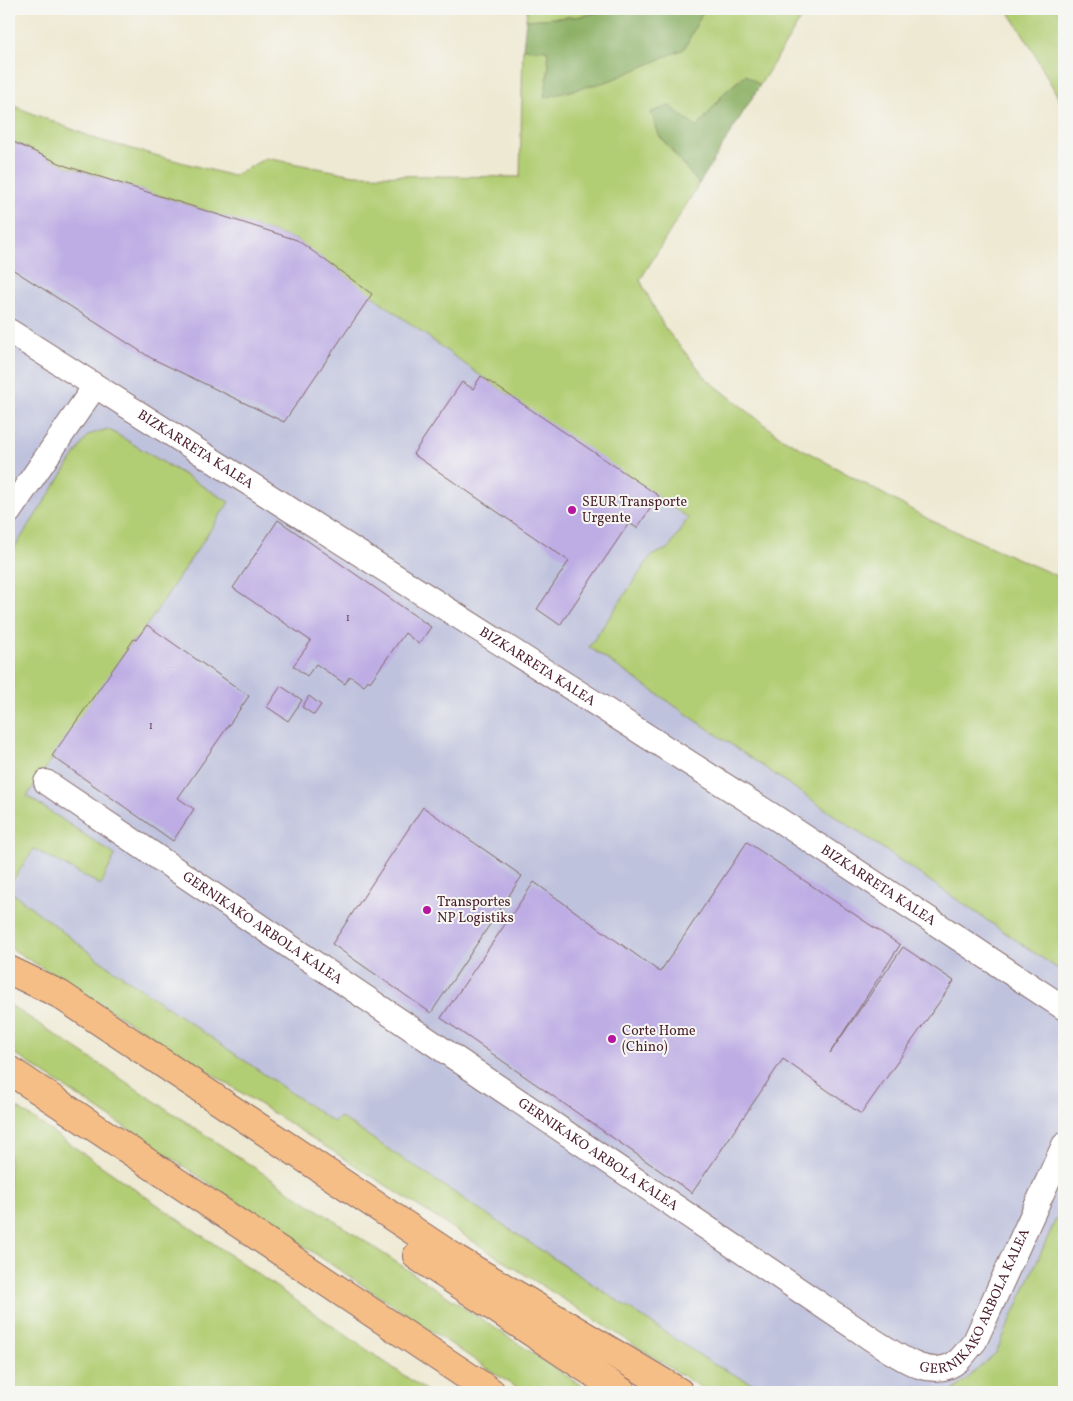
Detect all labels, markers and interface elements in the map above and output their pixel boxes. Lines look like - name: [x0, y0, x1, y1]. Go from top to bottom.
- street label: BIZKARRETA KALEA: [134, 405, 258, 494]
- place label: SEUR Transporte Urgente: [582, 493, 687, 528]
- marker: SEUR Transporte Urgente: [566, 504, 578, 516]
- house number: 1: [346, 611, 350, 626]
- street label: BIZKARRETA KALEA: [476, 622, 599, 711]
- house number: 1: [149, 719, 153, 734]
- street label: BIZKARRETA KALEA: [817, 840, 940, 930]
- street label: GERNIKAKO ARBOLA KALEA: [179, 867, 346, 989]
- place label: Transportes NP Logistiks: [437, 893, 514, 928]
- marker: Transportes NP Logistiks: [421, 904, 433, 916]
- place label: Corte Home (Chino): [622, 1022, 696, 1057]
- marker: Corte Home (Chino): [606, 1033, 618, 1045]
- street label: GERNIKAKO ARBOLA KALEA: [514, 1094, 682, 1215]
- street label: GERNIKAKO ARBOLA KALEA: [917, 1225, 1034, 1379]

